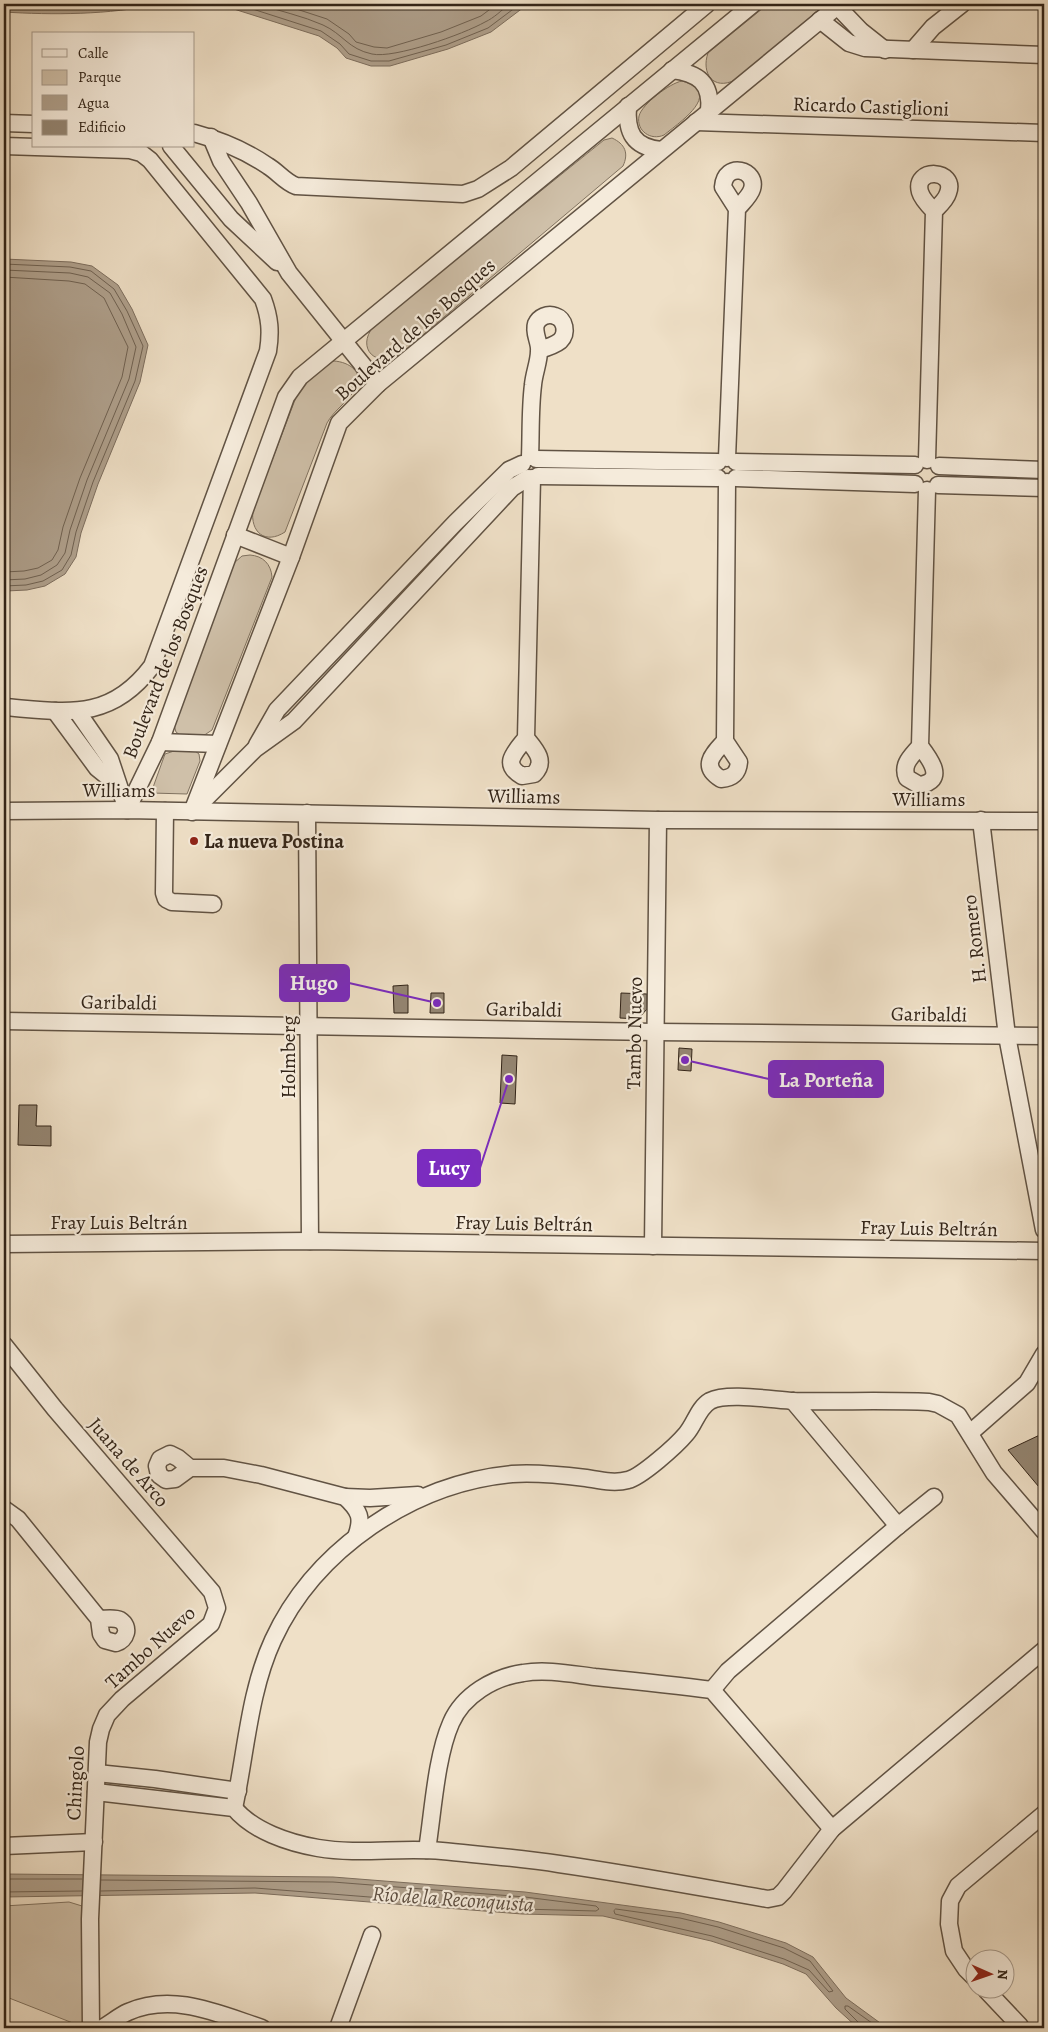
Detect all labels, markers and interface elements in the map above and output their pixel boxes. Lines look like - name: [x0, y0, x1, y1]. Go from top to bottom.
- legend: [32, 32, 195, 148]
- text: Calle: [78, 43, 109, 63]
- text: Parque: [78, 67, 121, 87]
- street label: Ricardo Castiglioni: [792, 90, 950, 123]
- text: Agua: [77, 93, 109, 113]
- text: Edificio: [78, 117, 126, 137]
- street label: Boulevard de los Bosques: [329, 252, 501, 407]
- street label: Boulevard de los Bosques: [116, 562, 215, 763]
- street label: Williams: [82, 777, 155, 804]
- street label: Williams: [486, 782, 561, 811]
- street label: Williams: [892, 786, 965, 813]
- place label: La nueva Postina: [204, 828, 344, 855]
- marker: La nueva Postina: [188, 835, 200, 847]
- street label: H. Romero: [956, 893, 993, 985]
- callout: Hugo: [280, 965, 349, 1001]
- text: Hugo: [290, 969, 338, 997]
- street label: Tambo Nuevo: [620, 976, 649, 1090]
- street label: Garibaldi: [81, 988, 157, 1017]
- street label: Garibaldi: [486, 995, 562, 1024]
- street label: Garibaldi: [891, 1000, 967, 1029]
- street label: Holmberg: [275, 1016, 302, 1098]
- callout: La Porteña: [769, 1061, 883, 1097]
- text: La Porteña: [779, 1066, 874, 1094]
- callout: Lucy: [418, 1150, 480, 1186]
- text: Lucy: [428, 1154, 471, 1182]
- street label: Fray Luis Beltrán: [50, 1209, 188, 1236]
- street label: Fray Luis Beltrán: [455, 1209, 593, 1238]
- street label: Fray Luis Beltrán: [860, 1214, 998, 1243]
- street label: Juana de Arco: [82, 1412, 175, 1513]
- street label: Tambo Nuevo: [99, 1600, 201, 1695]
- street label: Chingolo: [60, 1745, 91, 1821]
- water label: Río de la Reconquista: [371, 1879, 535, 1919]
- north arrow: [966, 1950, 1016, 2000]
- text: N: [993, 1969, 1012, 1980]

